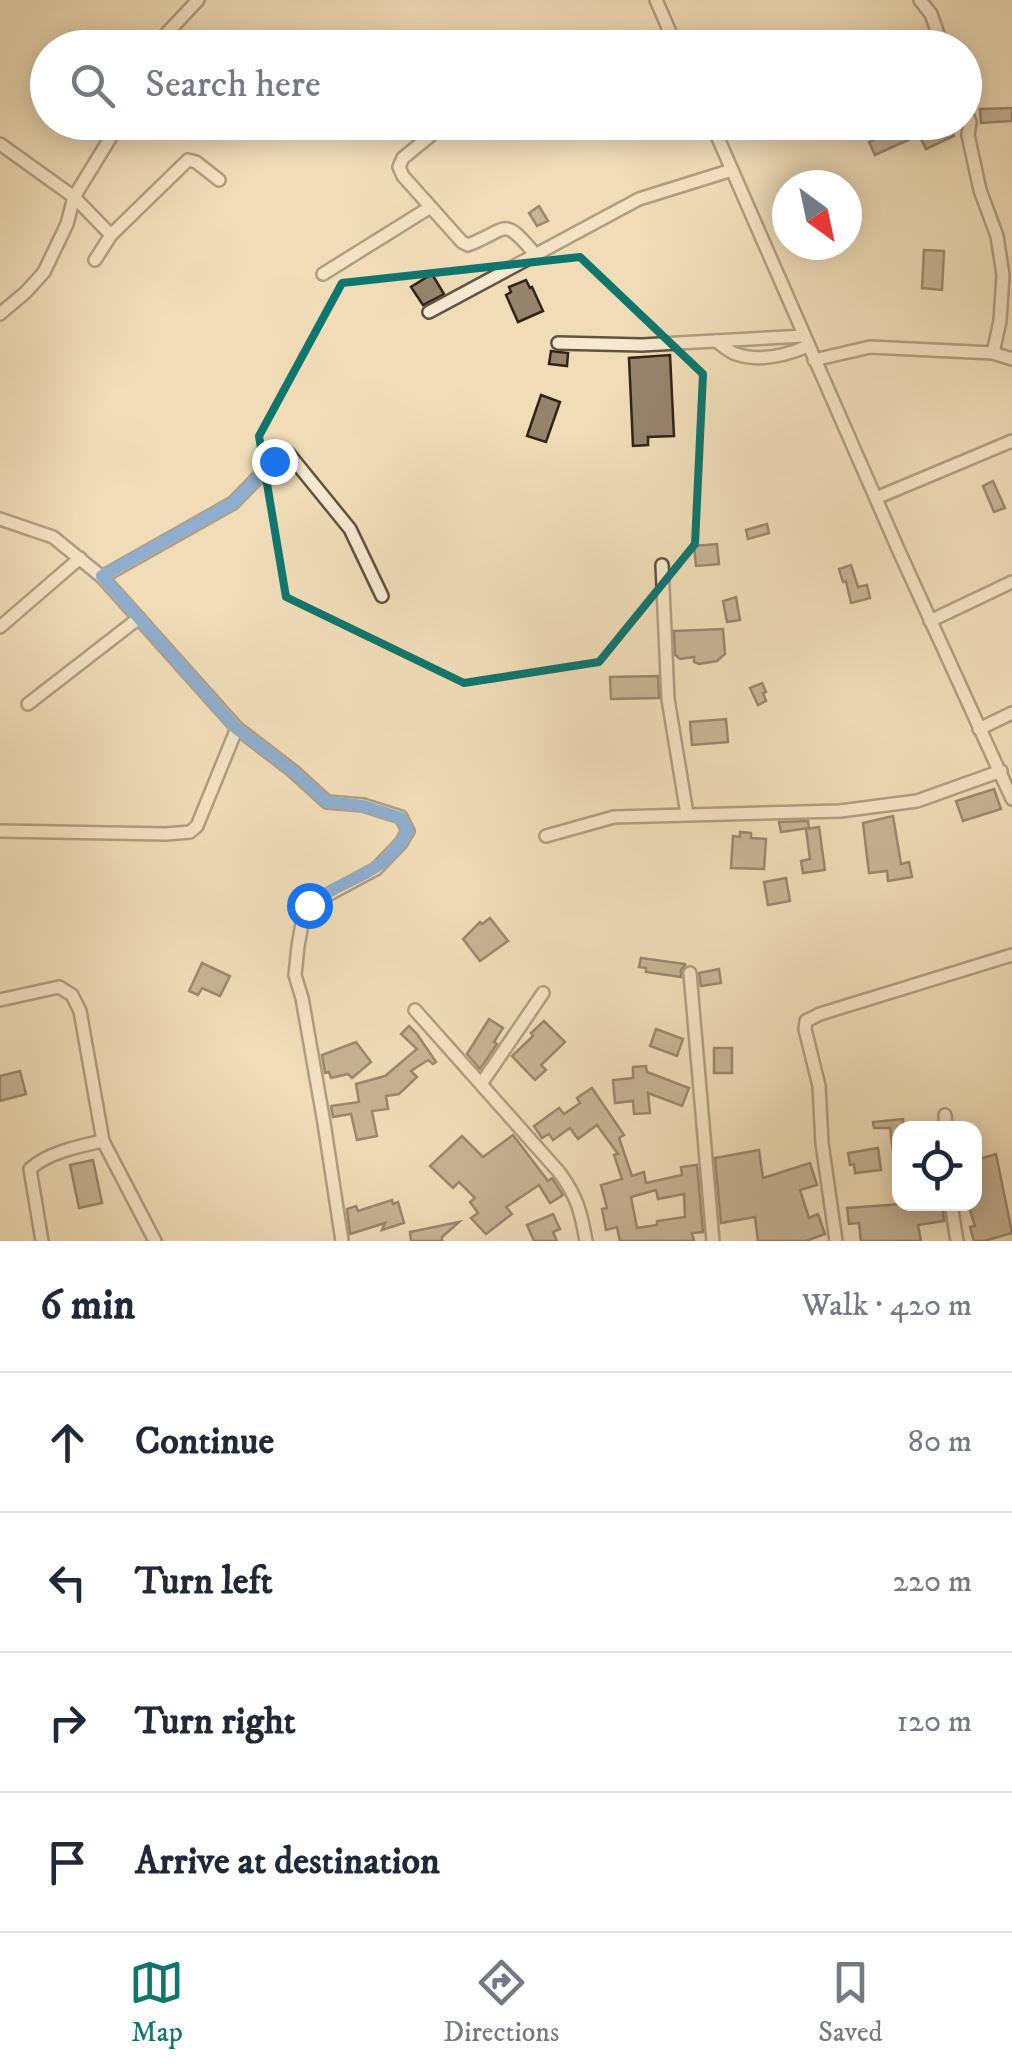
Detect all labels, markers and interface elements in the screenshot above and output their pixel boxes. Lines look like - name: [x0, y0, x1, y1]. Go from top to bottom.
- search box: [30, 30, 982, 140]
- icon: search: [65, 58, 120, 113]
- text: Search here: [145, 61, 321, 109]
- north arrow: [772, 170, 862, 260]
- route end: [252, 439, 298, 485]
- route start: [287, 883, 333, 929]
- map controls: [892, 1121, 982, 1211]
- button: locate: [892, 1121, 982, 1211]
- text: 6 min: [40, 1280, 135, 1332]
- text: Walk · 420 m: [802, 1286, 972, 1326]
- icon: ahead: [40, 1415, 95, 1470]
- text: Continue: [135, 1418, 274, 1466]
- text: 80 m: [908, 1422, 972, 1462]
- icon: left: [40, 1555, 95, 1610]
- text: Turn left: [135, 1558, 273, 1606]
- text: 220 m: [892, 1562, 972, 1602]
- icon: right: [40, 1695, 95, 1750]
- text: Turn right: [135, 1698, 296, 1746]
- text: 120 m: [896, 1702, 972, 1742]
- icon: arrive: [40, 1835, 95, 1890]
- text: Arrive at destination: [135, 1838, 440, 1886]
- tab: Map: [129, 1955, 184, 2050]
- tab: Directions: [443, 1955, 559, 2050]
- tab: Saved: [818, 1955, 883, 2050]

